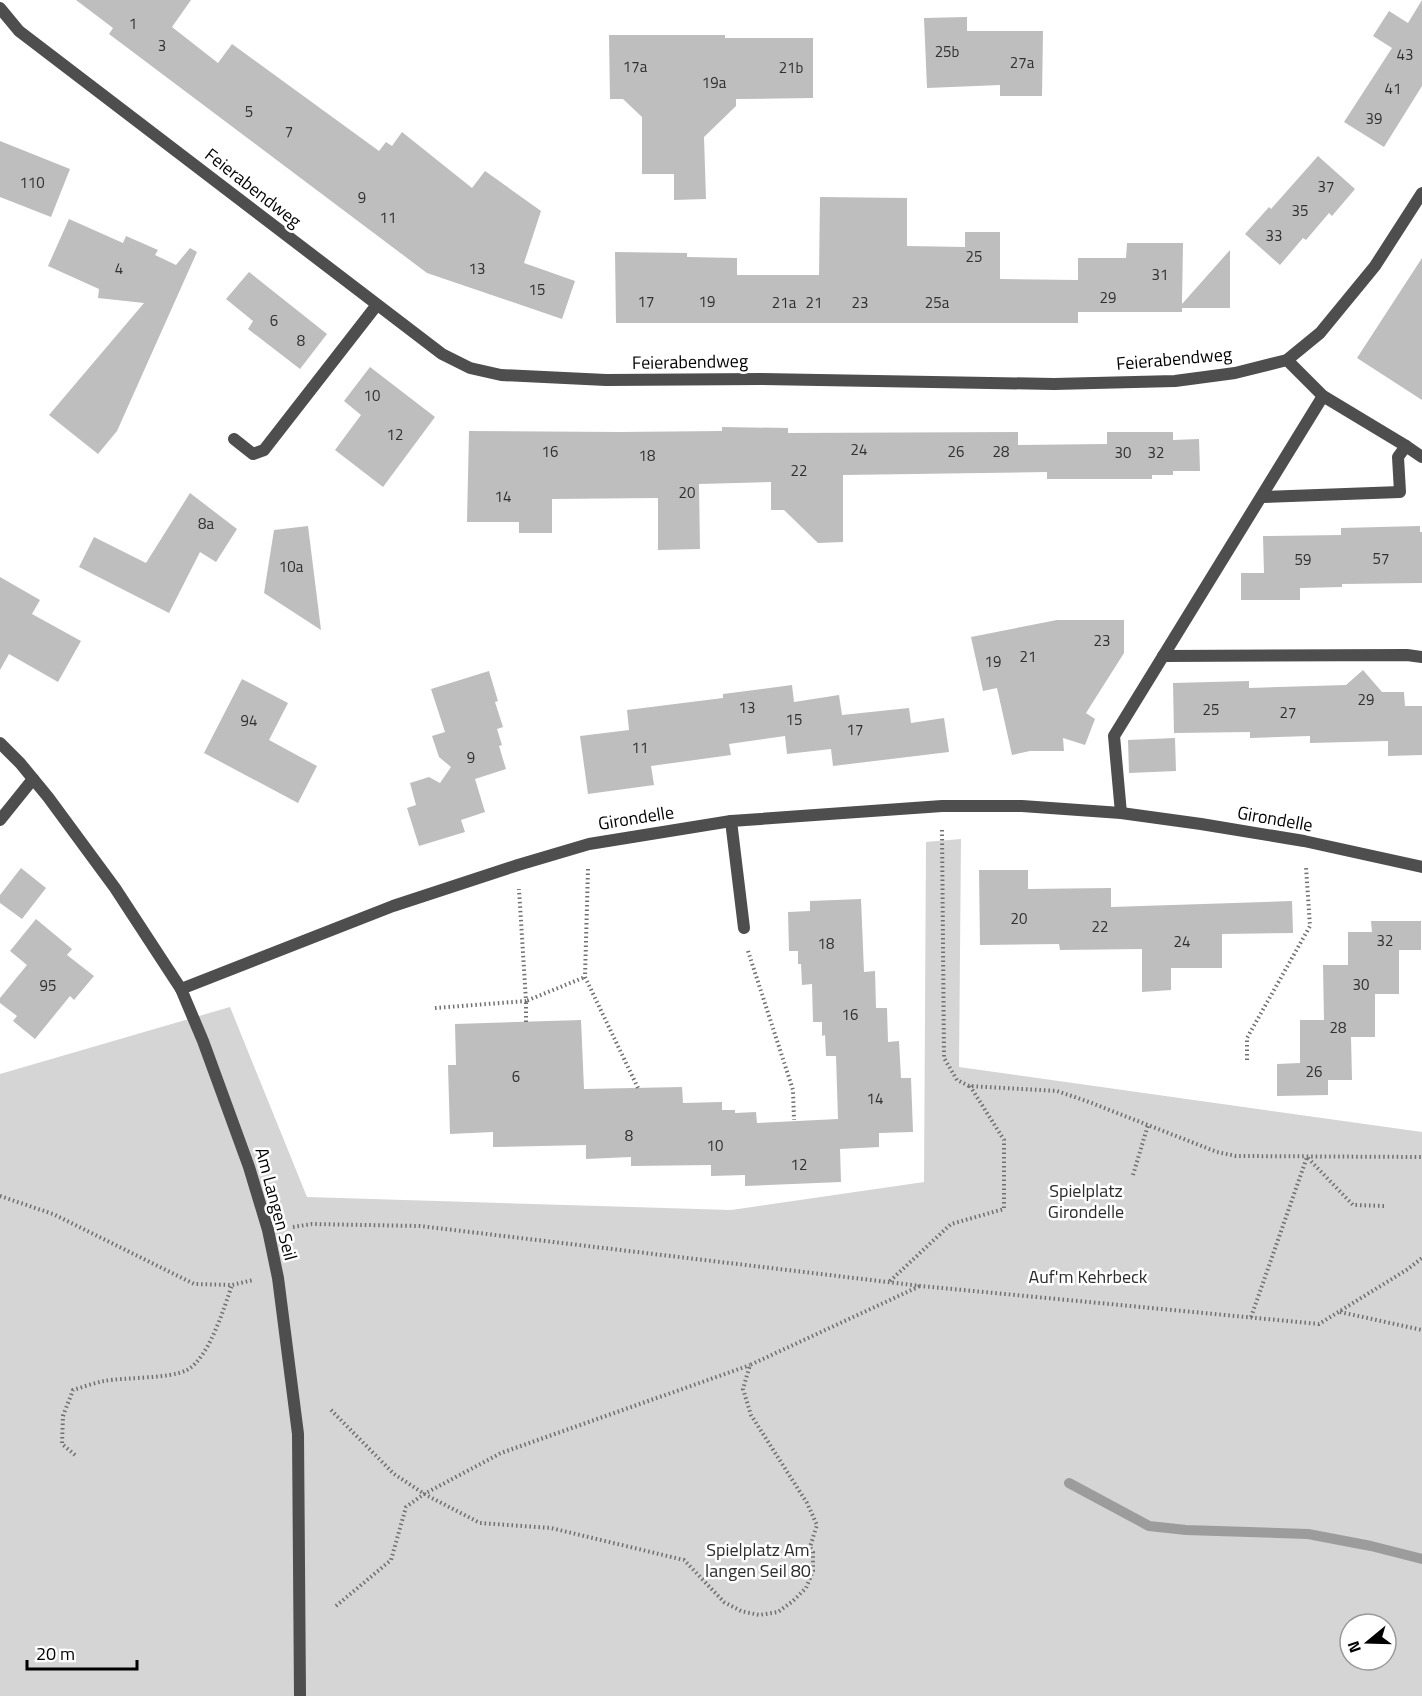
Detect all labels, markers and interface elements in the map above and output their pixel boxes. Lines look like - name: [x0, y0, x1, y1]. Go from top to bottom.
- house number: 1: [129, 12, 137, 35]
- house number: 3: [158, 34, 166, 57]
- house number: 25b: [935, 40, 959, 63]
- house number: 43: [1397, 43, 1413, 66]
- house number: 27a: [1010, 51, 1035, 74]
- house number: 17a: [623, 55, 648, 78]
- house number: 21b: [779, 56, 803, 79]
- house number: 19a: [702, 71, 727, 94]
- house number: 41: [1385, 77, 1401, 100]
- house number: 5: [245, 100, 253, 123]
- house number: 39: [1366, 107, 1382, 130]
- house number: 7: [285, 120, 293, 143]
- street label: Feierabendweg: [199, 141, 307, 234]
- house number: 110: [19, 171, 45, 194]
- house number: 37: [1318, 175, 1334, 198]
- house number: 9: [358, 186, 366, 209]
- house number: 35: [1292, 199, 1308, 222]
- house number: 11: [380, 206, 396, 229]
- house number: 33: [1266, 224, 1282, 247]
- house number: 25: [966, 245, 982, 268]
- house number: 4: [115, 257, 123, 280]
- house number: 13: [469, 257, 485, 280]
- house number: 31: [1152, 263, 1168, 286]
- house number: 15: [529, 278, 545, 301]
- house number: 29: [1100, 286, 1116, 309]
- house number: 17: [638, 290, 654, 313]
- house number: 19: [699, 290, 715, 313]
- house number: 21a: [772, 291, 797, 314]
- house number: 21: [806, 291, 822, 314]
- house number: 23: [852, 291, 868, 314]
- house number: 25a: [925, 291, 950, 314]
- house number: 6: [270, 309, 278, 332]
- house number: 8: [297, 329, 305, 352]
- street label: Feierabendweg: [1115, 340, 1233, 377]
- street label: Feierabendweg: [632, 347, 748, 376]
- house number: 10: [364, 384, 380, 407]
- house number: 12: [387, 423, 403, 446]
- house number: 24: [851, 438, 867, 461]
- house number: 16: [542, 440, 558, 463]
- house number: 26: [948, 440, 964, 463]
- house number: 28: [993, 440, 1009, 463]
- house number: 30: [1115, 441, 1131, 464]
- house number: 32: [1148, 441, 1164, 464]
- house number: 18: [639, 444, 655, 467]
- house number: 22: [791, 459, 807, 482]
- house number: 20: [679, 481, 695, 504]
- house number: 14: [495, 485, 511, 508]
- house number: 8a: [198, 512, 214, 535]
- house number: 57: [1373, 547, 1389, 570]
- house number: 59: [1295, 548, 1311, 571]
- house number: 10a: [279, 555, 304, 578]
- house number: 23: [1094, 629, 1110, 652]
- house number: 21: [1020, 645, 1036, 668]
- house number: 19: [985, 650, 1001, 673]
- house number: 29: [1358, 688, 1374, 711]
- house number: 13: [739, 696, 755, 719]
- house number: 25: [1203, 698, 1219, 721]
- house number: 27: [1280, 701, 1296, 724]
- house number: 15: [786, 708, 802, 731]
- house number: 94: [241, 709, 257, 732]
- house number: 17: [847, 718, 863, 741]
- house number: 11: [632, 736, 648, 759]
- house number: 9: [467, 746, 475, 769]
- street label: Girondelle: [596, 798, 676, 837]
- street label: Girondelle: [1235, 799, 1315, 838]
- house number: 20: [1011, 907, 1027, 930]
- house number: 22: [1092, 915, 1108, 938]
- house number: 32: [1377, 929, 1393, 952]
- house number: 24: [1174, 930, 1190, 953]
- house number: 18: [818, 932, 834, 955]
- house number: 30: [1353, 973, 1369, 996]
- house number: 95: [40, 974, 56, 997]
- house number: 16: [842, 1003, 858, 1026]
- house number: 28: [1330, 1016, 1346, 1039]
- house number: 26: [1306, 1060, 1322, 1083]
- house number: 6: [512, 1065, 520, 1088]
- house number: 14: [867, 1087, 883, 1110]
- house number: 8: [625, 1124, 633, 1147]
- house number: 10: [707, 1134, 723, 1157]
- street label: Am Langen Seil: [248, 1144, 305, 1263]
- house number: 12: [791, 1153, 807, 1176]
- park label: Spielplatz Girondelle: [1048, 1177, 1124, 1225]
- park label: Auf'm Kehrbeck: [1029, 1263, 1148, 1290]
- park label: Spielplatz Am langen Seil 80: [705, 1536, 811, 1584]
- north arrow: [1338, 1612, 1398, 1672]
- scale bar: [27, 1633, 136, 1671]
- text: N: [1341, 1638, 1367, 1656]
- text: 20 m: [36, 1640, 75, 1667]

